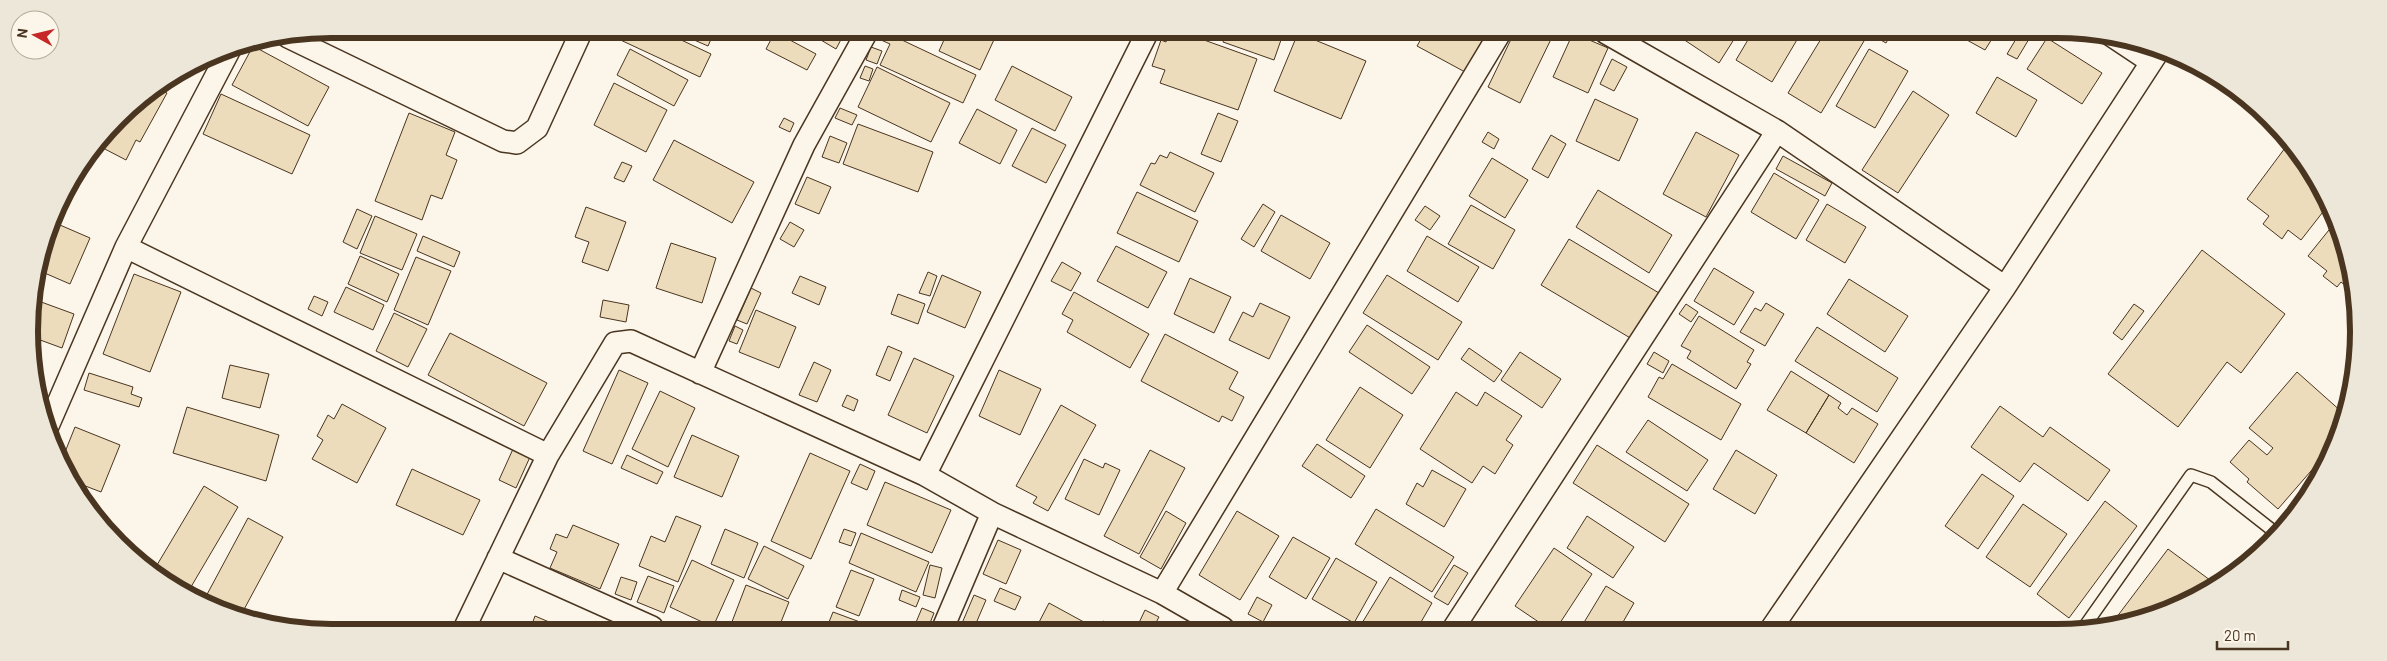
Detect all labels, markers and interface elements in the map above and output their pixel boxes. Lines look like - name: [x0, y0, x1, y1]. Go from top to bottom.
- north arrow: [10, 10, 60, 60]
- text: N: [13, 27, 31, 39]
- scale bar: [2217, 618, 2288, 650]
- text: 20 m: [2224, 626, 2256, 644]

